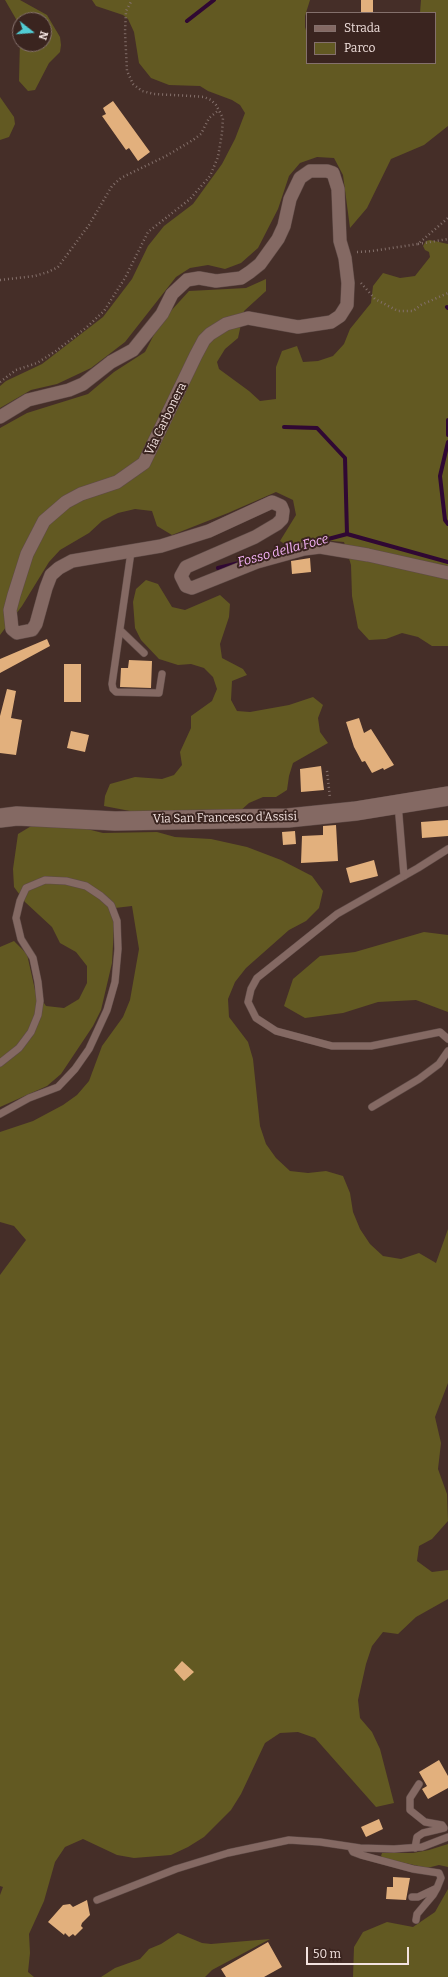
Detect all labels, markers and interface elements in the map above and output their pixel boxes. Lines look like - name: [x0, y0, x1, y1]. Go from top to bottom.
- north arrow: [12, 12, 52, 52]
- legend: [306, 12, 436, 64]
- text: Strada: [344, 21, 380, 35]
- text: N: [36, 29, 50, 41]
- text: Parco: [344, 41, 375, 55]
- street label: Via Carbonera: [142, 380, 190, 458]
- water label: Fosso della Foce: [236, 531, 330, 571]
- street label: Via San Francesco d'Assisi: [153, 810, 297, 826]
- scale bar: [308, 1939, 411, 1965]
- text: 50 m: [313, 1947, 341, 1961]

